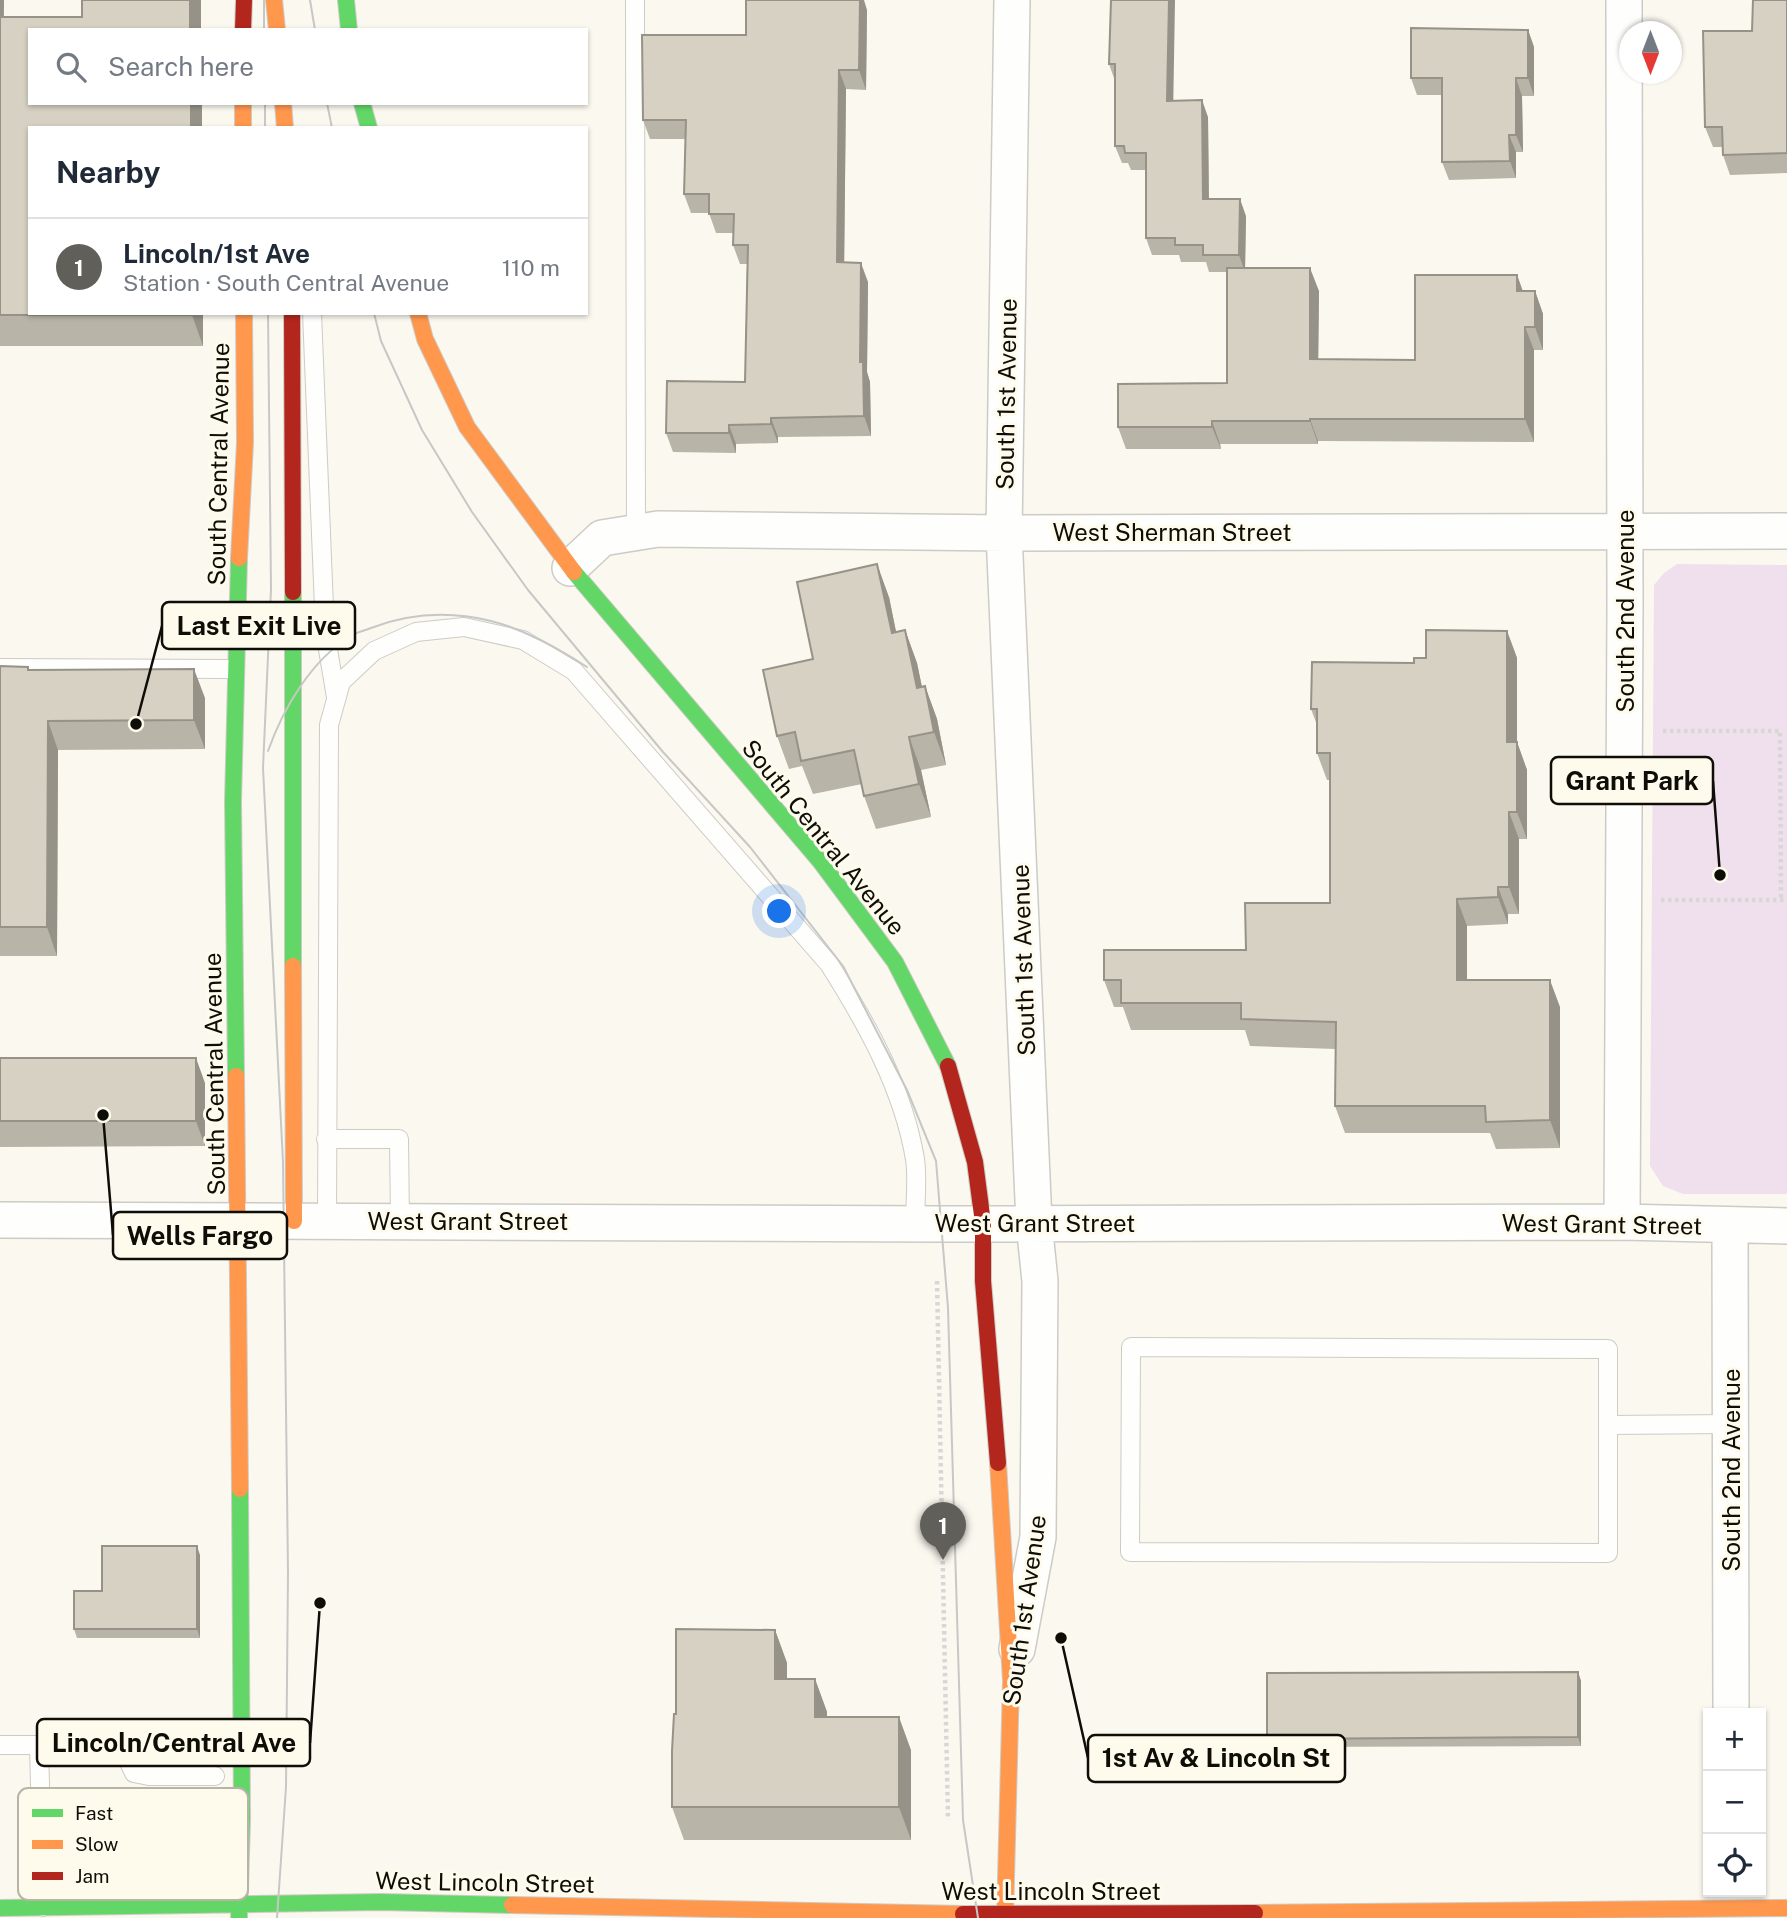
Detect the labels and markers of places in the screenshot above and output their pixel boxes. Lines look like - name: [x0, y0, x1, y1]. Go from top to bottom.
- callout: Last Exit Live: [162, 602, 355, 649]
- callout: Grant Park: [1551, 757, 1713, 804]
- callout: Wells Fargo: [113, 1212, 287, 1259]
- pin: 1: [920, 1502, 966, 1560]
- callout: Lincoln/Central Ave: [37, 1719, 310, 1766]
- callout: 1st Av & Lincoln St: [1088, 1735, 1345, 1782]

